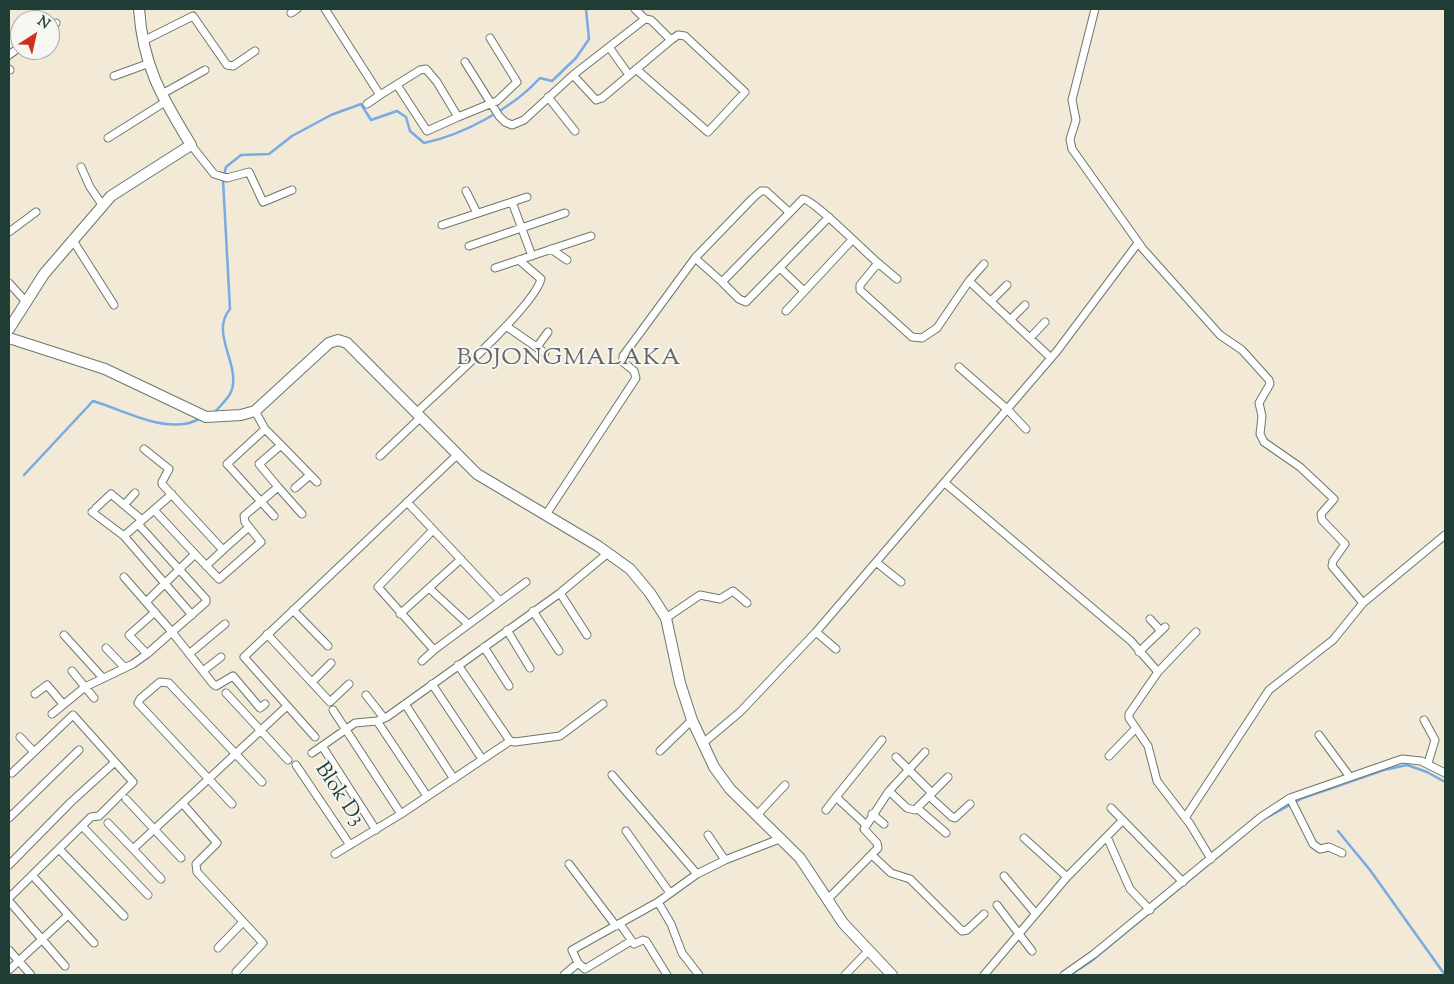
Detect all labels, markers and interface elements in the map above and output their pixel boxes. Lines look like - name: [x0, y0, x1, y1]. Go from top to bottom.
- north arrow: [10, 10, 60, 60]
- text: N: [33, 12, 53, 35]
- district label: BOJONGMALAKA: [455, 346, 683, 374]
- street label: Blok D3: [308, 758, 368, 832]

